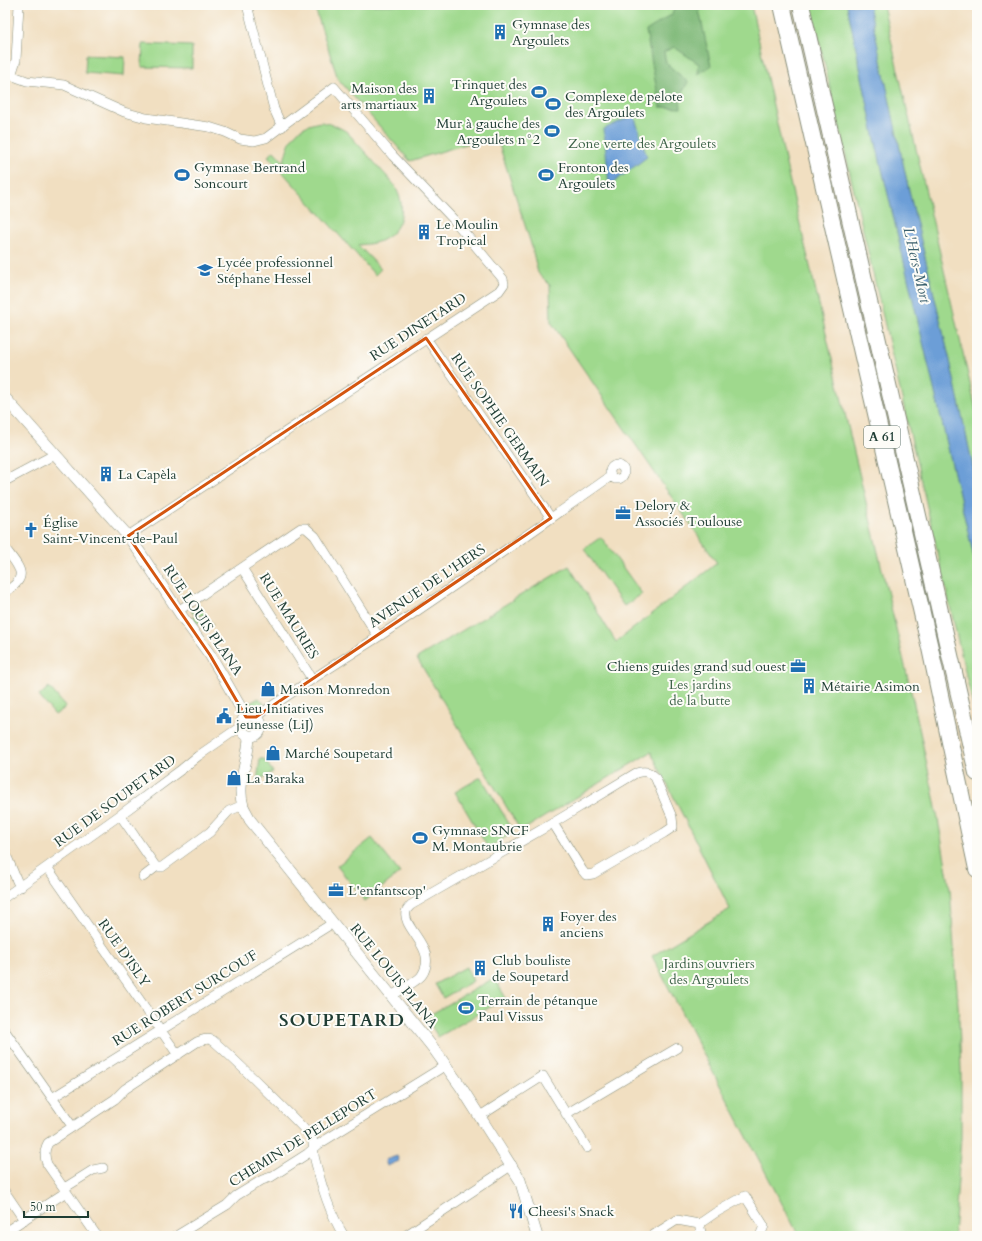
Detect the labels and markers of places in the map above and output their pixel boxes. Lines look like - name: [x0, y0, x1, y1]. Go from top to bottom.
- place label: Gymnase des Argoulets: [512, 15, 590, 50]
- building icon: Gymnase des Argoulets: [491, 23, 509, 41]
- place label: Trinquet des Argoulets: [452, 75, 527, 110]
- place label: Maison des arts martiaux: [341, 79, 417, 114]
- sports icon: Trinquet des Argoulets: [530, 83, 548, 101]
- building icon: Maison des arts martiaux: [420, 87, 438, 105]
- place label: Complexe de pelote des Argoulets: [565, 87, 683, 122]
- sports icon: Complexe de pelote des Argoulets: [544, 95, 562, 113]
- place label: Mur à gauche des Argoulets n°2: [436, 114, 540, 149]
- sports icon: Mur à gauche des Argoulets n°2: [543, 122, 561, 140]
- place label: Gymnase Bertrand Soncourt: [194, 158, 306, 193]
- place label: Fronton des Argoulets: [558, 158, 629, 193]
- sports icon: Gymnase Bertrand Soncourt: [173, 166, 191, 184]
- sports icon: Fronton des Argoulets: [537, 166, 555, 184]
- place label: Le Moulin Tropical: [436, 215, 499, 250]
- building icon: Le Moulin Tropical: [415, 223, 433, 241]
- place label: Lycée professionnel Stéphane Hessel: [217, 253, 334, 288]
- school or university icon: Lycée professionnel Stéphane Hessel: [196, 261, 214, 279]
- building icon: La Capèla: [97, 465, 115, 483]
- place label: La Capèla: [118, 465, 176, 484]
- place label: Delory & Associés Toulouse: [635, 496, 742, 531]
- office icon: Delory & Associés Toulouse: [614, 504, 632, 522]
- place label: Église Saint-Vincent-de-Paul: [43, 513, 178, 548]
- church icon: Église Saint-Vincent-de-Paul: [22, 521, 40, 539]
- place label: Chiens guides grand sud ouest: [607, 657, 787, 676]
- office icon: Chiens guides grand sud ouest: [789, 657, 807, 675]
- building icon: Métairie Asimon: [800, 677, 818, 695]
- place label: Métairie Asimon: [821, 677, 920, 696]
- shop icon: Maison Monredon: [259, 680, 277, 698]
- place label: Maison Monredon: [280, 680, 390, 699]
- place label: Lieu Initiatives jeunesse (LiJ): [234, 699, 324, 734]
- public building icon: Lieu Initiatives jeunesse (LiJ): [215, 707, 233, 725]
- shop icon: Marché Soupetard: [264, 744, 282, 762]
- place label: Marché Soupetard: [285, 744, 393, 763]
- shop icon: La Baraka: [225, 769, 243, 787]
- place label: La Baraka: [246, 769, 305, 788]
- place label: Gymnase SNCF M. Montaubrie: [432, 821, 529, 856]
- sports icon: Gymnase SNCF M. Montaubrie: [411, 829, 429, 847]
- office icon: L'enfantscop': [327, 881, 345, 899]
- place label: L'enfantscop': [348, 881, 426, 900]
- place label: Foyer des anciens: [560, 907, 617, 942]
- building icon: Foyer des anciens: [539, 915, 557, 933]
- place label: Club bouliste de Soupetard: [492, 951, 571, 986]
- building icon: Club bouliste de Soupetard: [471, 959, 489, 977]
- place label: Terrain de pétanque Paul Vissus: [478, 991, 598, 1026]
- sports icon: Terrain de pétanque Paul Vissus: [457, 999, 475, 1017]
- restaurant icon: Cheesi's Snack: [507, 1202, 525, 1220]
- place label: Cheesi's Snack: [528, 1202, 615, 1221]

